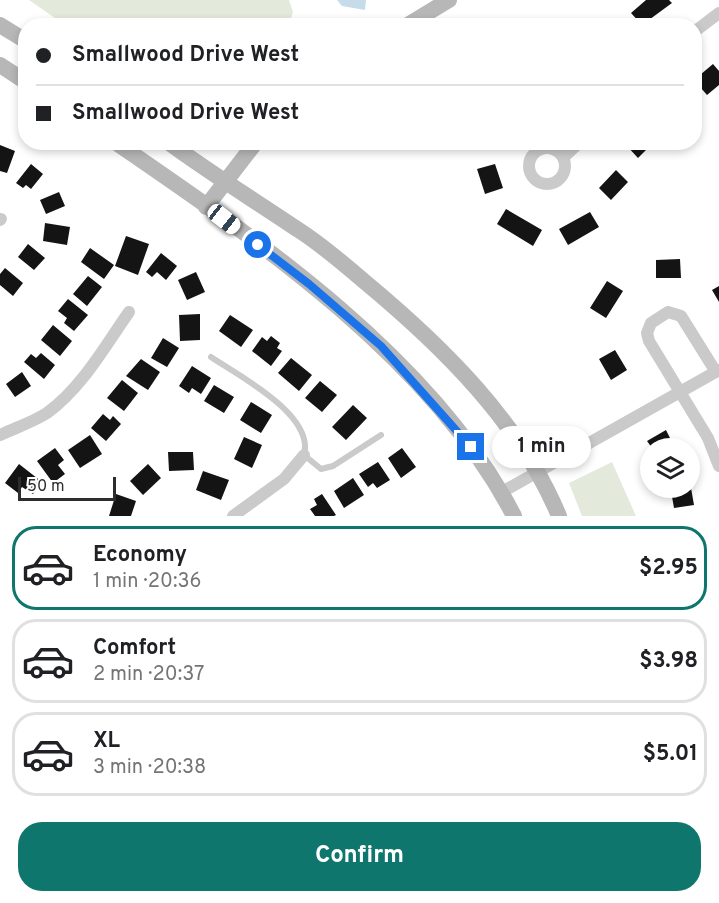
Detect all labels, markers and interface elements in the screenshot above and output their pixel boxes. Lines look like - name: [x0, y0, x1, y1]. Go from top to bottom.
- text: Smallwood Drive West: [72, 42, 299, 69]
- text: Smallwood Drive West: [72, 100, 299, 127]
- car: [204, 201, 244, 237]
- route start: [244, 231, 271, 258]
- callout: 1 min: [492, 426, 591, 468]
- route end: [457, 433, 484, 460]
- text: 1 min: [517, 434, 566, 460]
- map controls: [640, 438, 700, 498]
- button: layers: [640, 438, 700, 498]
- scale bar: [18, 474, 116, 502]
- text: 50 m: [27, 477, 65, 497]
- icon: car: [21, 541, 75, 595]
- text: Economy: [93, 542, 187, 569]
- text: $2.95: [639, 555, 698, 582]
- text: 1 min · 20:36: [93, 569, 201, 595]
- icon: car: [21, 634, 75, 688]
- text: Comfort: [93, 635, 176, 662]
- text: $3.98: [639, 648, 698, 675]
- text: 2 min · 20:37: [93, 662, 204, 688]
- icon: car: [21, 727, 75, 781]
- text: XL: [93, 728, 120, 755]
- text: $5.01: [643, 741, 698, 768]
- text: 3 min · 20:38: [93, 755, 206, 781]
- button: Confirm: [18, 822, 701, 891]

